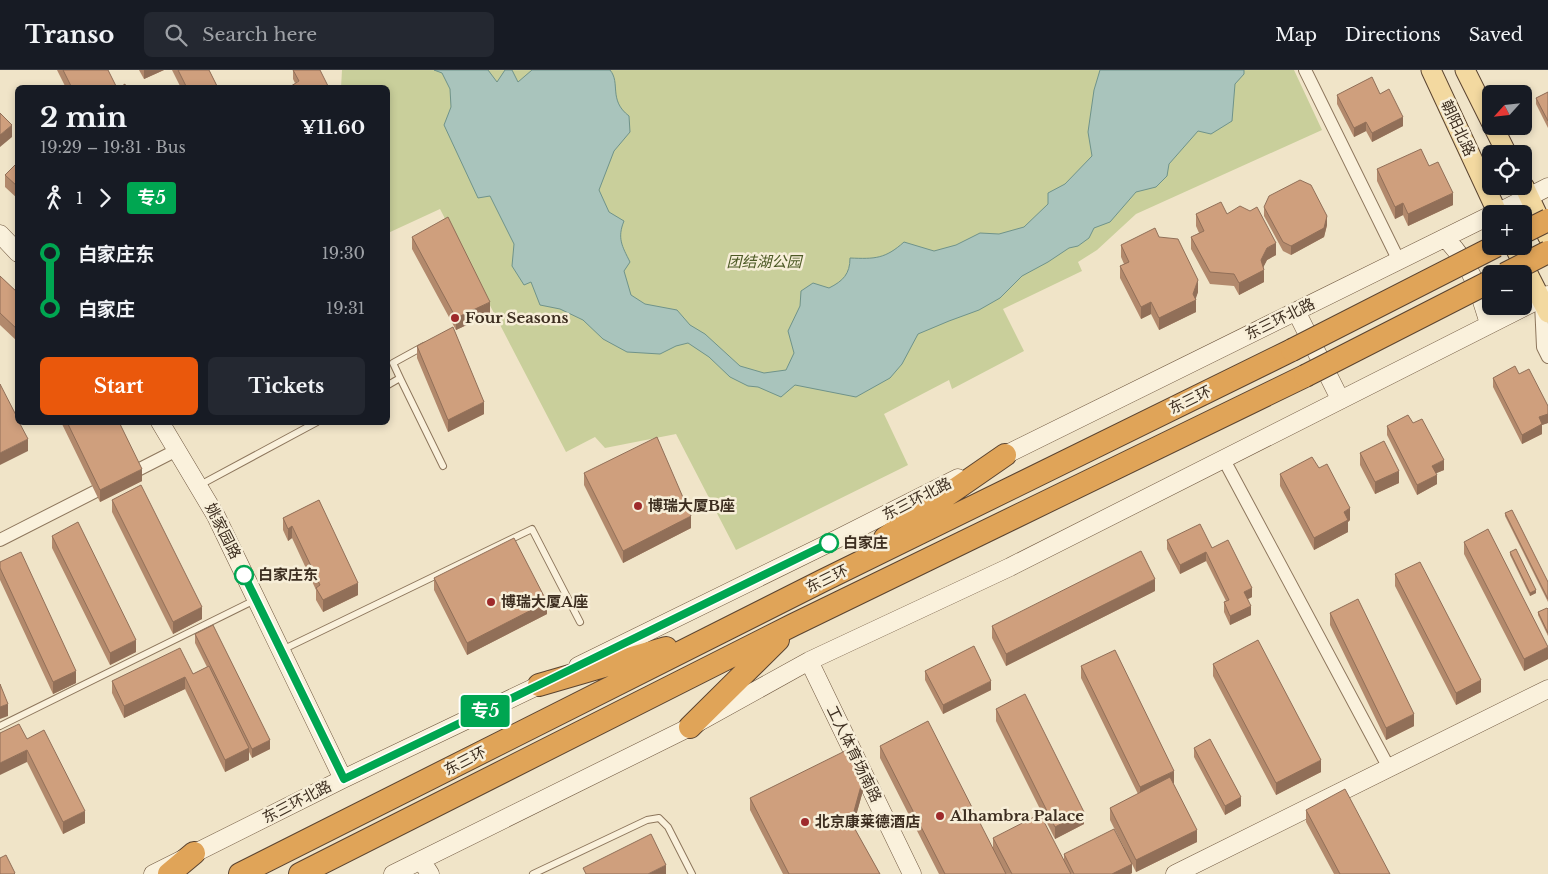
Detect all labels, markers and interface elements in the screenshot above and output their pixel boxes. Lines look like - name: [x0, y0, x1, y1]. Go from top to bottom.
- search box: [144, 12, 494, 57]
- text: Transo: [25, 20, 114, 49]
- icon: search: [162, 21, 190, 49]
- text: Search here: [202, 23, 317, 46]
- text: Map: [1275, 24, 1317, 46]
- text: Directions: [1345, 24, 1441, 46]
- text: Saved: [1469, 24, 1523, 46]
- north arrow: [1482, 85, 1532, 135]
- map controls: [1482, 85, 1532, 315]
- street label: 朝阳北路: [1437, 97, 1480, 159]
- text: 2 min: [40, 100, 127, 135]
- text: ¥11.60: [300, 116, 365, 139]
- text: 19:29 – 19:31 · Bus: [40, 137, 186, 157]
- button: locate: [1482, 145, 1532, 195]
- icon: walk: [40, 184, 68, 212]
- icon: forward: [91, 184, 119, 212]
- text: 专5: [137, 187, 166, 209]
- text: 1: [76, 188, 83, 208]
- button: +: [1482, 205, 1532, 255]
- text: 白家庄东: [78, 243, 154, 266]
- text: 19:30: [322, 243, 365, 263]
- park label: 团结湖公园: [726, 252, 803, 271]
- button: −: [1482, 265, 1532, 315]
- street label: 东三环北路: [1242, 294, 1318, 344]
- text: 白家庄: [78, 298, 135, 321]
- text: 19:31: [326, 298, 365, 318]
- place label: Four Seasons: [465, 308, 569, 327]
- marker: Four Seasons: [449, 312, 461, 324]
- button: Start: [40, 357, 198, 415]
- button: Tickets: [208, 357, 365, 415]
- street label: 东三环: [1165, 381, 1214, 418]
- street label: 东三环北路: [879, 473, 955, 524]
- place label: 博瑞大厦B座: [648, 496, 735, 515]
- street label: 姚家园路: [201, 500, 246, 562]
- marker: 博瑞大厦B座: [632, 500, 644, 512]
- marker: 白家庄: [819, 533, 839, 553]
- place label: 白家庄: [843, 533, 888, 552]
- street label: 东三环: [802, 560, 851, 597]
- marker: 白家庄东: [234, 565, 254, 585]
- place label: 白家庄东: [258, 565, 318, 584]
- place label: 博瑞大厦A座: [501, 592, 588, 611]
- marker: 博瑞大厦A座: [485, 596, 497, 608]
- line badge: 专5: [462, 695, 508, 727]
- text: 专5: [471, 700, 499, 722]
- street label: 工人体育场南路: [823, 702, 886, 805]
- street label: 东三环: [440, 742, 489, 779]
- street label: 东三环北路: [259, 776, 335, 827]
- place label: Alhambra Palace: [949, 806, 1084, 825]
- marker: Alhambra Palace: [934, 810, 946, 822]
- place label: 北京康莱德酒店: [815, 812, 920, 831]
- marker: 北京康莱德酒店: [799, 816, 811, 828]

